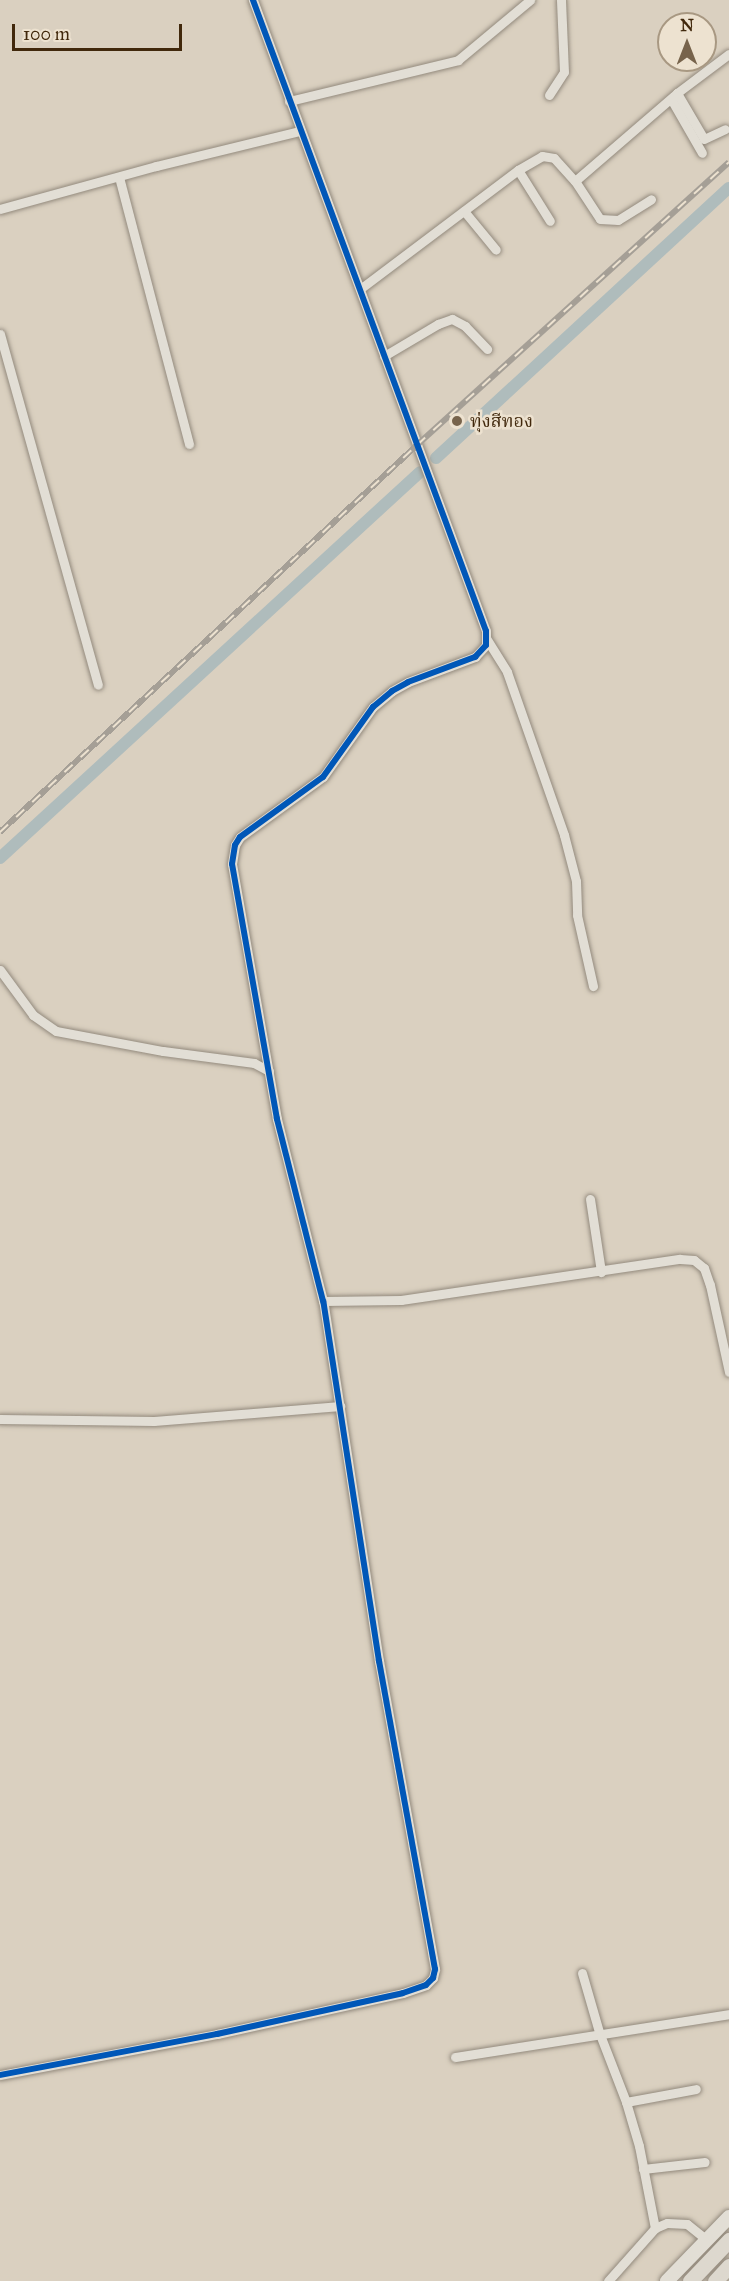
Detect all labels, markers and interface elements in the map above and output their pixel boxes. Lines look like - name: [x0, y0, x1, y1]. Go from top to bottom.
- scale bar: [15, 12, 184, 50]
- north arrow: [657, 12, 717, 72]
- text: N: [680, 16, 694, 35]
- text: 100 m: [23, 23, 70, 45]
- place label: ทุ่งสีทอง: [470, 410, 533, 432]
- marker: ทุ่งสีทอง: [448, 412, 466, 430]

